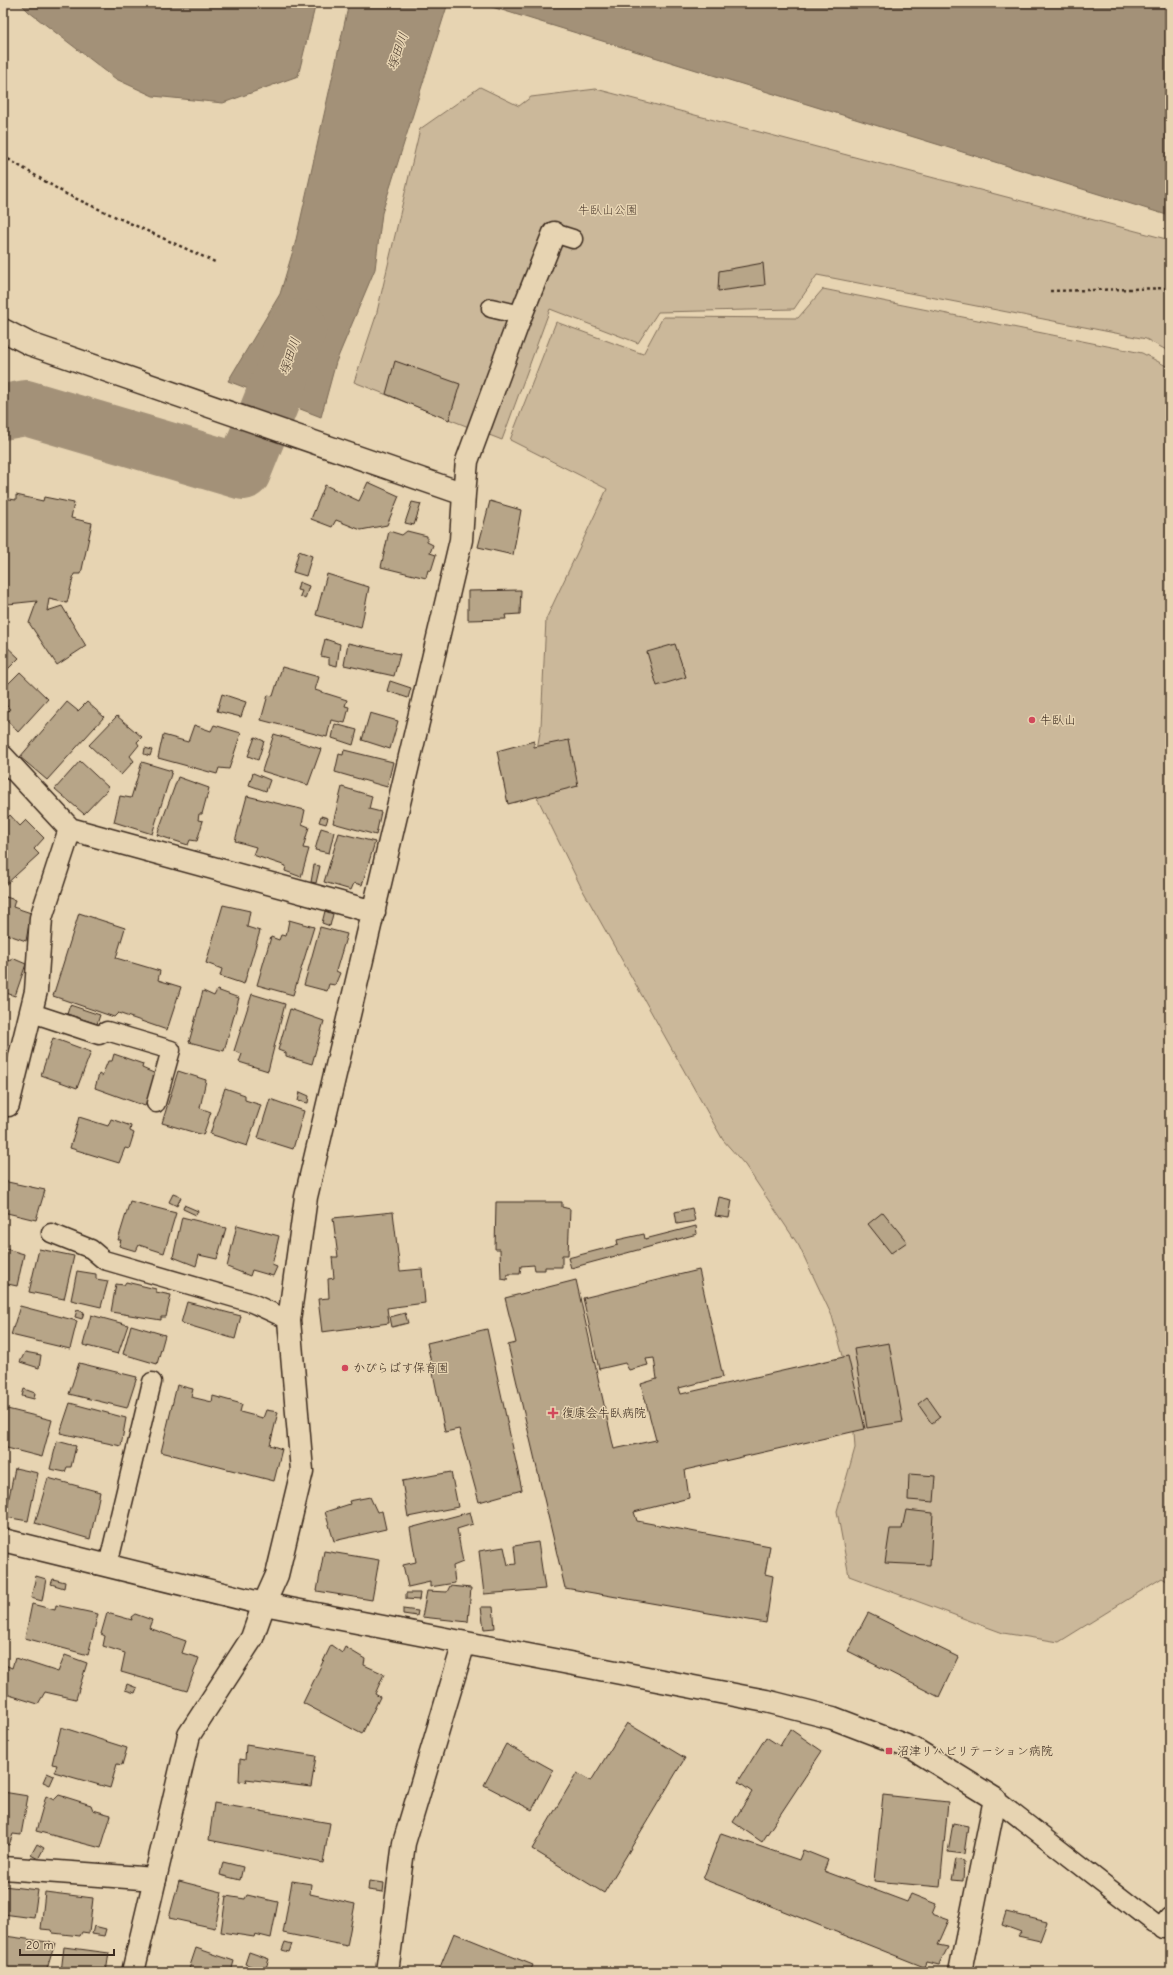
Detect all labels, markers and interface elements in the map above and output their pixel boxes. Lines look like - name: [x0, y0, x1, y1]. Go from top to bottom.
- water label: 塚田川: [384, 30, 411, 72]
- park label: 牛臥山公園: [578, 203, 638, 217]
- water label: 塚田川: [276, 335, 303, 377]
- place label: 牛臥山: [1040, 713, 1076, 727]
- marker: 牛臥山: [1027, 715, 1037, 725]
- place label: かぴらばす保育園: [353, 1361, 449, 1375]
- marker: かぴらばす保育園: [340, 1363, 350, 1373]
- place label: 復康会牛臥病院: [562, 1406, 646, 1420]
- marker: 復康会牛臥病院: [547, 1407, 559, 1419]
- place label: 沼津リハビリテーション病院: [897, 1744, 1053, 1758]
- marker: 沼津リハビリテーション病院: [884, 1746, 894, 1756]
- scale bar: [20, 1931, 114, 1957]
- text: 20 m: [26, 1938, 54, 1952]

